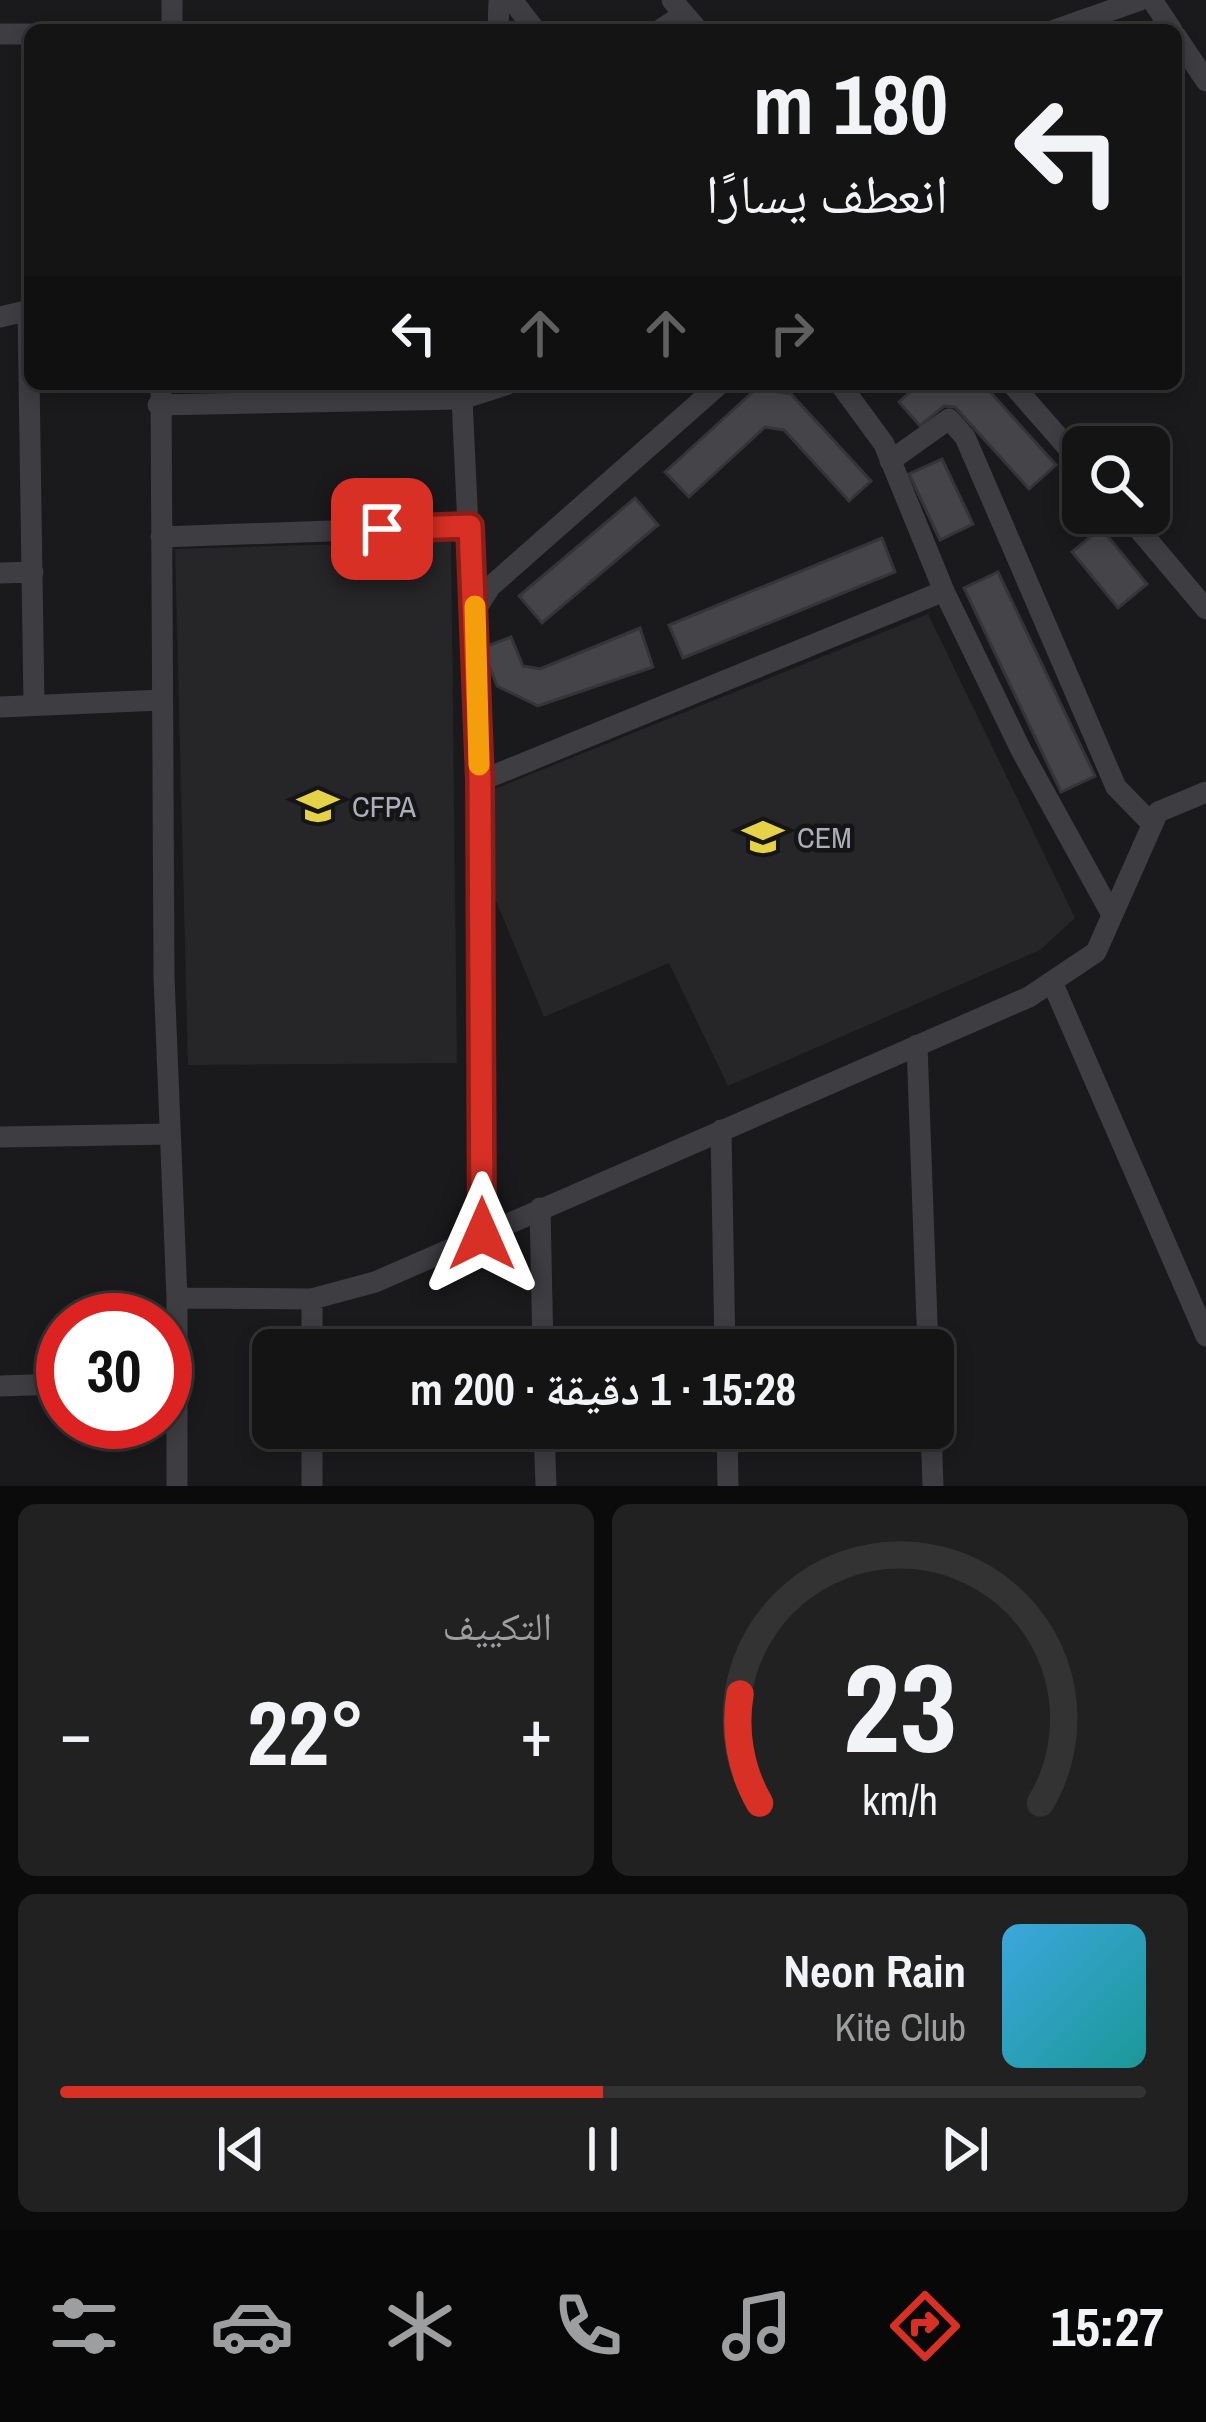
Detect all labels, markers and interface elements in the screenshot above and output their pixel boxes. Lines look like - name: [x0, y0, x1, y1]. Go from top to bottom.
- text: 180 m: [753, 47, 948, 160]
- icon: left: [990, 72, 1146, 228]
- text: انعطف يسارًا: [706, 157, 948, 230]
- icon: left: [381, 300, 447, 366]
- icon: ahead: [507, 300, 573, 366]
- icon: ahead: [633, 300, 699, 366]
- icon: right: [759, 300, 825, 366]
- map controls: [1062, 426, 1170, 534]
- button: search: [1062, 426, 1170, 534]
- pin: [331, 478, 433, 580]
- icon: arrive: [349, 496, 415, 562]
- school or university icon: CFPA: [295, 783, 341, 829]
- place label: CFPA: [352, 786, 416, 826]
- school or university icon: CEM: [740, 814, 786, 860]
- place label: CEM: [797, 817, 852, 857]
- position arrow: [419, 1171, 545, 1297]
- speed limit sign: 30: [36, 1293, 192, 1449]
- text: 15:28 · 1 دقيقة · 200 m: [410, 1358, 796, 1419]
- text: التكييف: [443, 1600, 552, 1652]
- text: 23: [843, 1623, 957, 1791]
- text: 22°: [247, 1672, 365, 1793]
- text: −: [60, 1688, 92, 1777]
- text: +: [520, 1688, 552, 1777]
- text: km/h: [862, 1771, 938, 1828]
- text: Neon Rain: [784, 1940, 966, 2001]
- text: Kite Club: [834, 2001, 966, 2053]
- icon: previous: [208, 2116, 274, 2182]
- icon: pause: [570, 2116, 636, 2182]
- icon: next: [932, 2116, 998, 2182]
- icon: filters: [42, 2284, 126, 2368]
- icon: car: [210, 2284, 294, 2368]
- icon: climate: [378, 2284, 462, 2368]
- icon: phone: [546, 2284, 630, 2368]
- icon: music: [715, 2284, 799, 2368]
- icon: directions: [883, 2284, 967, 2368]
- text: 15:27: [1051, 2290, 1164, 2363]

